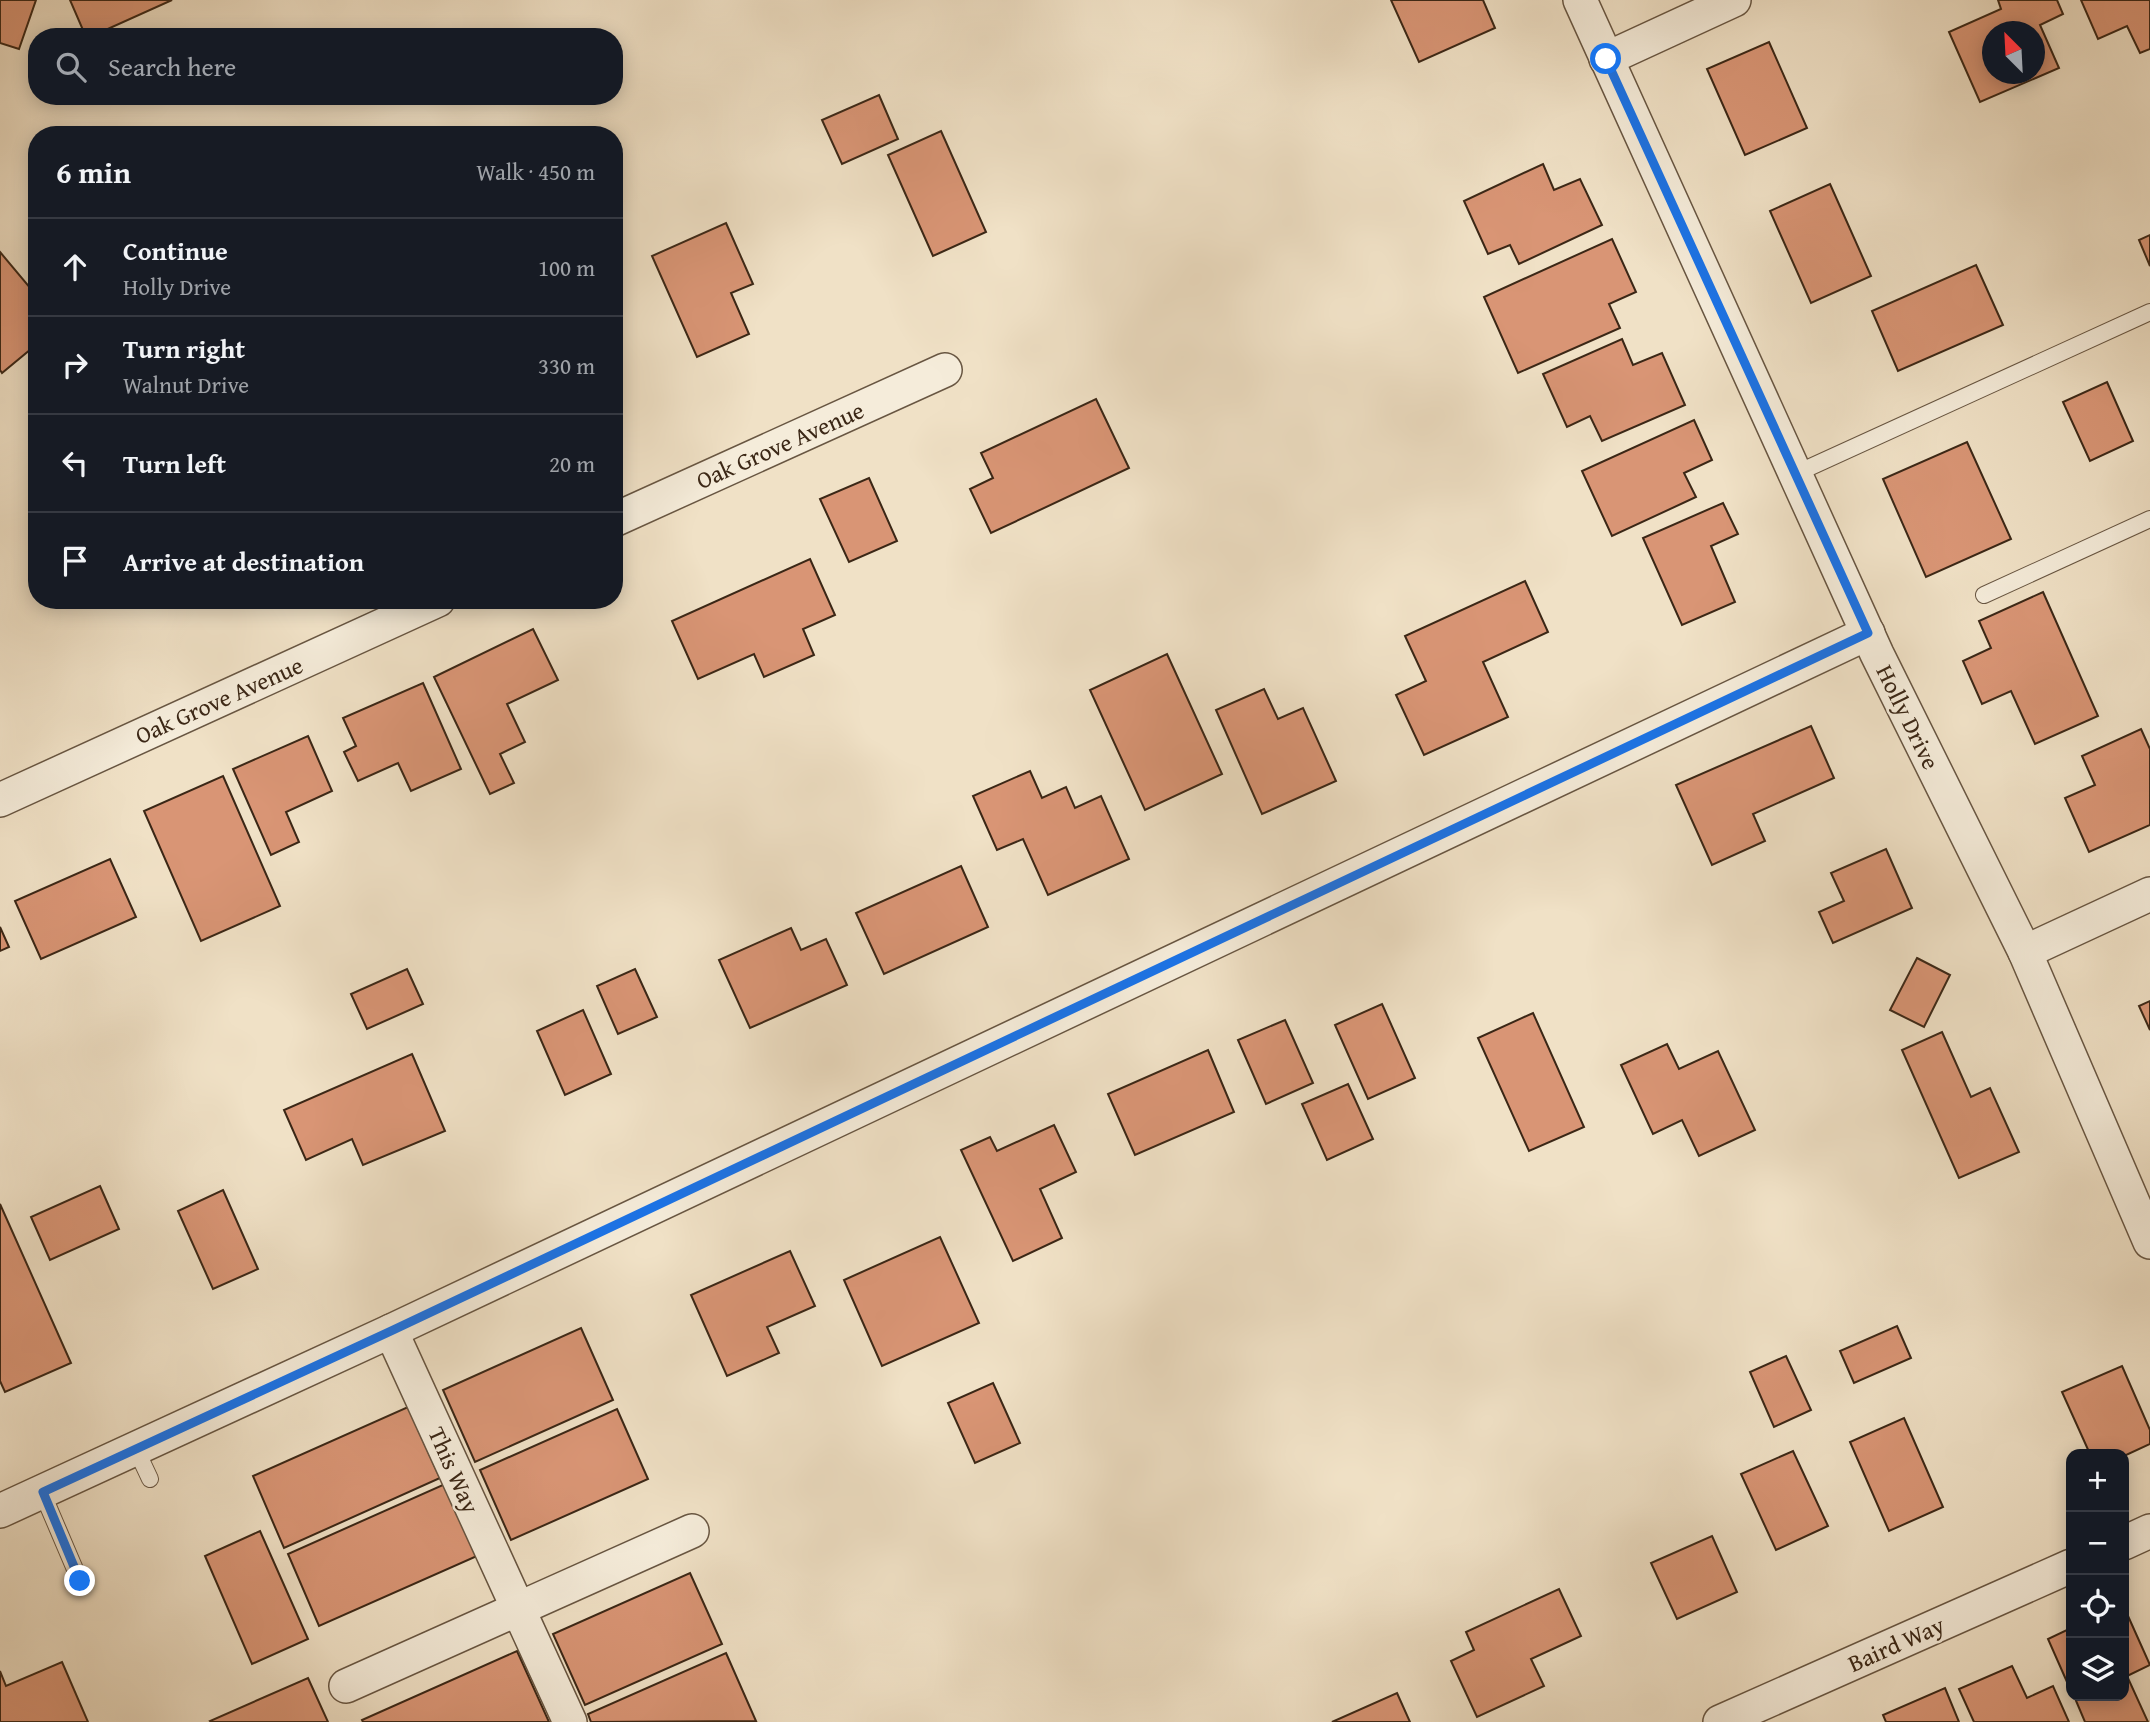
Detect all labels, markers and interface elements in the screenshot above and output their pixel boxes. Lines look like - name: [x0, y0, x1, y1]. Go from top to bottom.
- north arrow: [1982, 21, 2045, 84]
- search box: [28, 28, 623, 105]
- route start: [1590, 43, 1621, 74]
- text: Search here: [108, 47, 236, 86]
- icon: search: [52, 48, 90, 86]
- text: 6 min: [56, 150, 131, 194]
- text: Walk · 450 m: [476, 155, 595, 188]
- text: Continue: [123, 231, 228, 270]
- icon: ahead: [56, 248, 94, 286]
- text: 100 m: [538, 251, 595, 284]
- text: Holly Drive: [123, 270, 231, 303]
- text: Turn right: [123, 329, 245, 368]
- icon: right: [56, 346, 94, 384]
- text: 330 m: [538, 349, 595, 382]
- text: Walnut Drive: [123, 368, 249, 401]
- street label: Oak Grove Avenue: [690, 392, 870, 498]
- icon: left: [56, 444, 94, 482]
- text: Turn left: [123, 444, 226, 483]
- text: 20 m: [549, 447, 595, 480]
- icon: arrive: [56, 542, 94, 580]
- text: Arrive at destination: [123, 542, 364, 581]
- street label: Oak Grove Avenue: [129, 647, 309, 753]
- street label: Holly Drive: [1868, 659, 1948, 775]
- street label: This Way: [419, 1421, 489, 1519]
- map controls: [2066, 1449, 2129, 1701]
- button: +: [2066, 1449, 2129, 1512]
- button: −: [2066, 1512, 2129, 1575]
- route end: [64, 1565, 95, 1596]
- button: locate: [2066, 1575, 2129, 1638]
- street label: Baird Way: [1842, 1607, 1950, 1681]
- button: layers: [2066, 1638, 2129, 1701]

